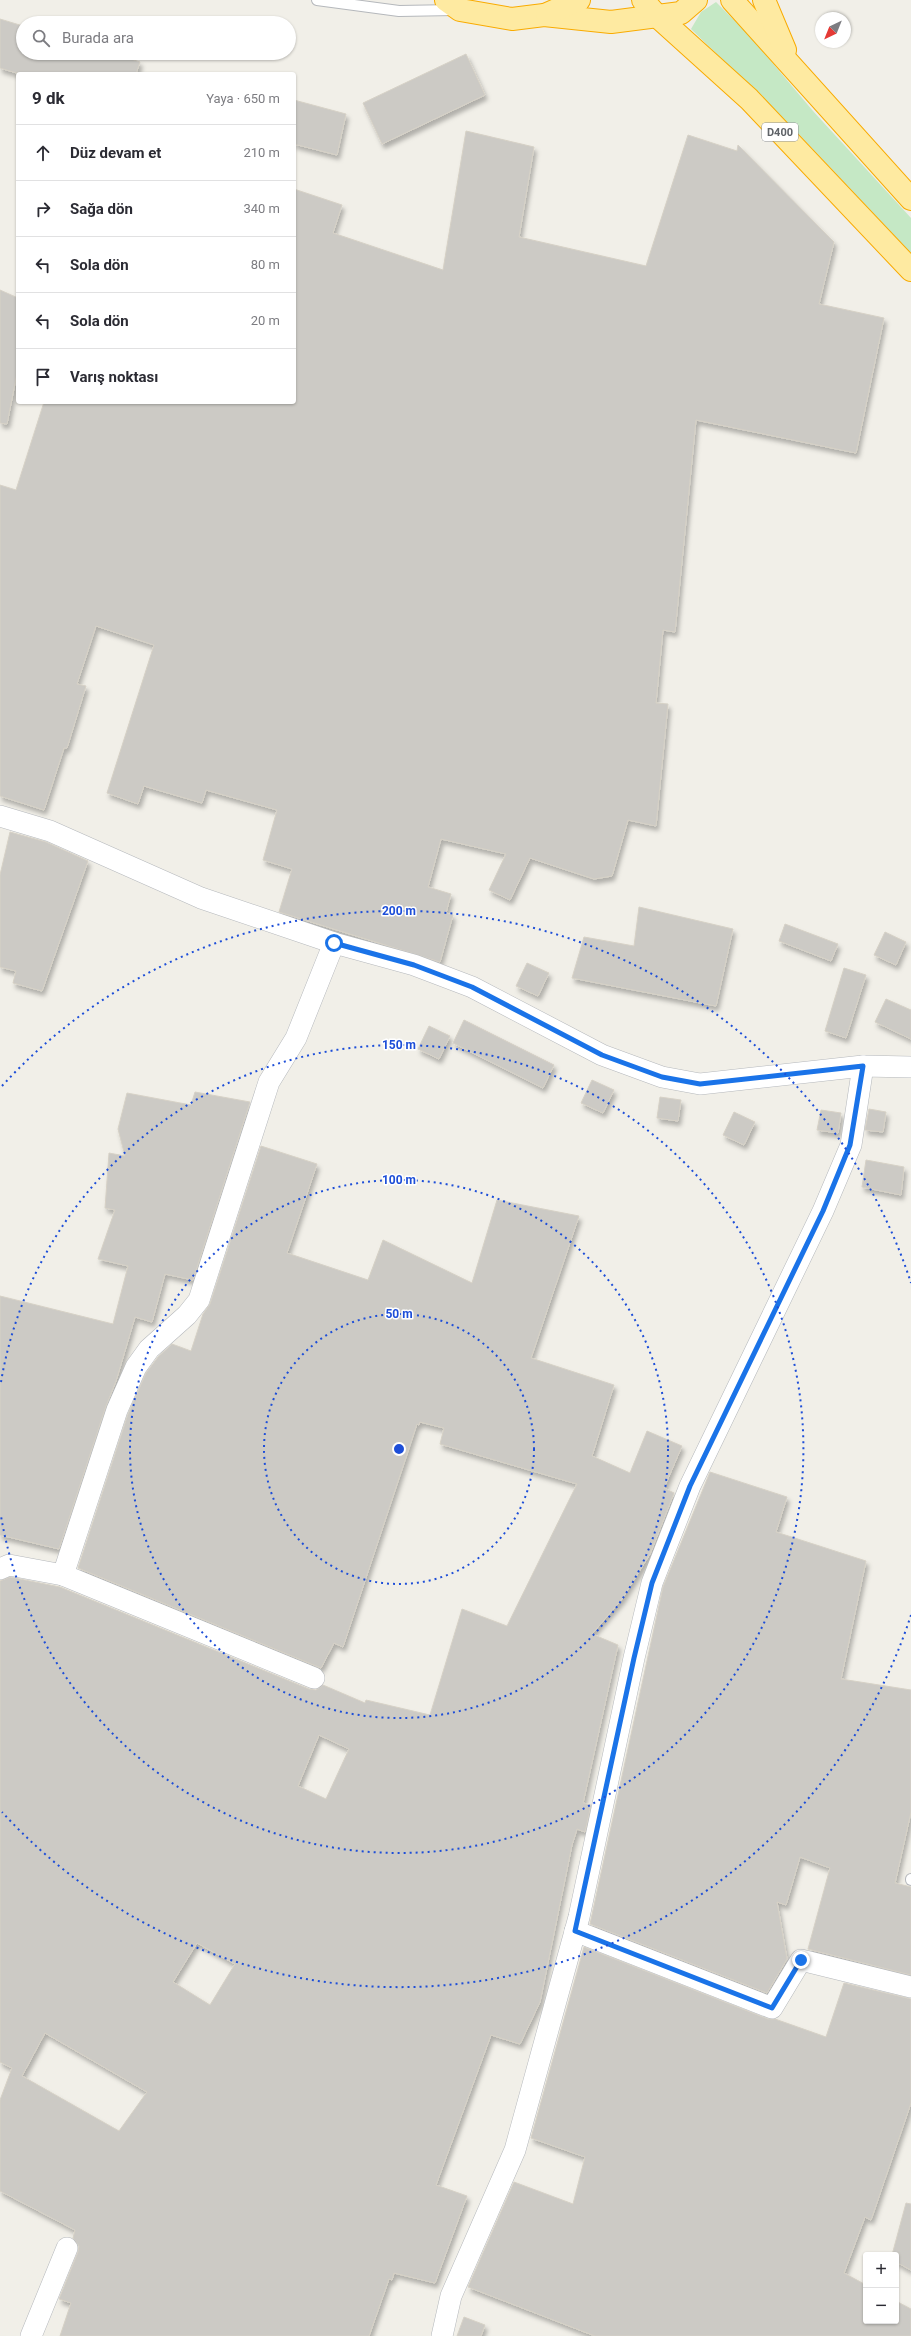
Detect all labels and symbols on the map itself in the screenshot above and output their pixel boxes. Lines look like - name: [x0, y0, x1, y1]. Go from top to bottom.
- north arrow: [815, 12, 851, 48]
- road number: D400: [762, 123, 798, 141]
- text: 200 m: [382, 904, 416, 918]
- route start: [325, 934, 343, 952]
- text: 150 m: [382, 1038, 416, 1052]
- text: 100 m: [382, 1173, 416, 1187]
- text: 50 m: [385, 1307, 413, 1321]
- centre of rings: [392, 1442, 406, 1456]
- route end: [792, 1951, 810, 1969]

